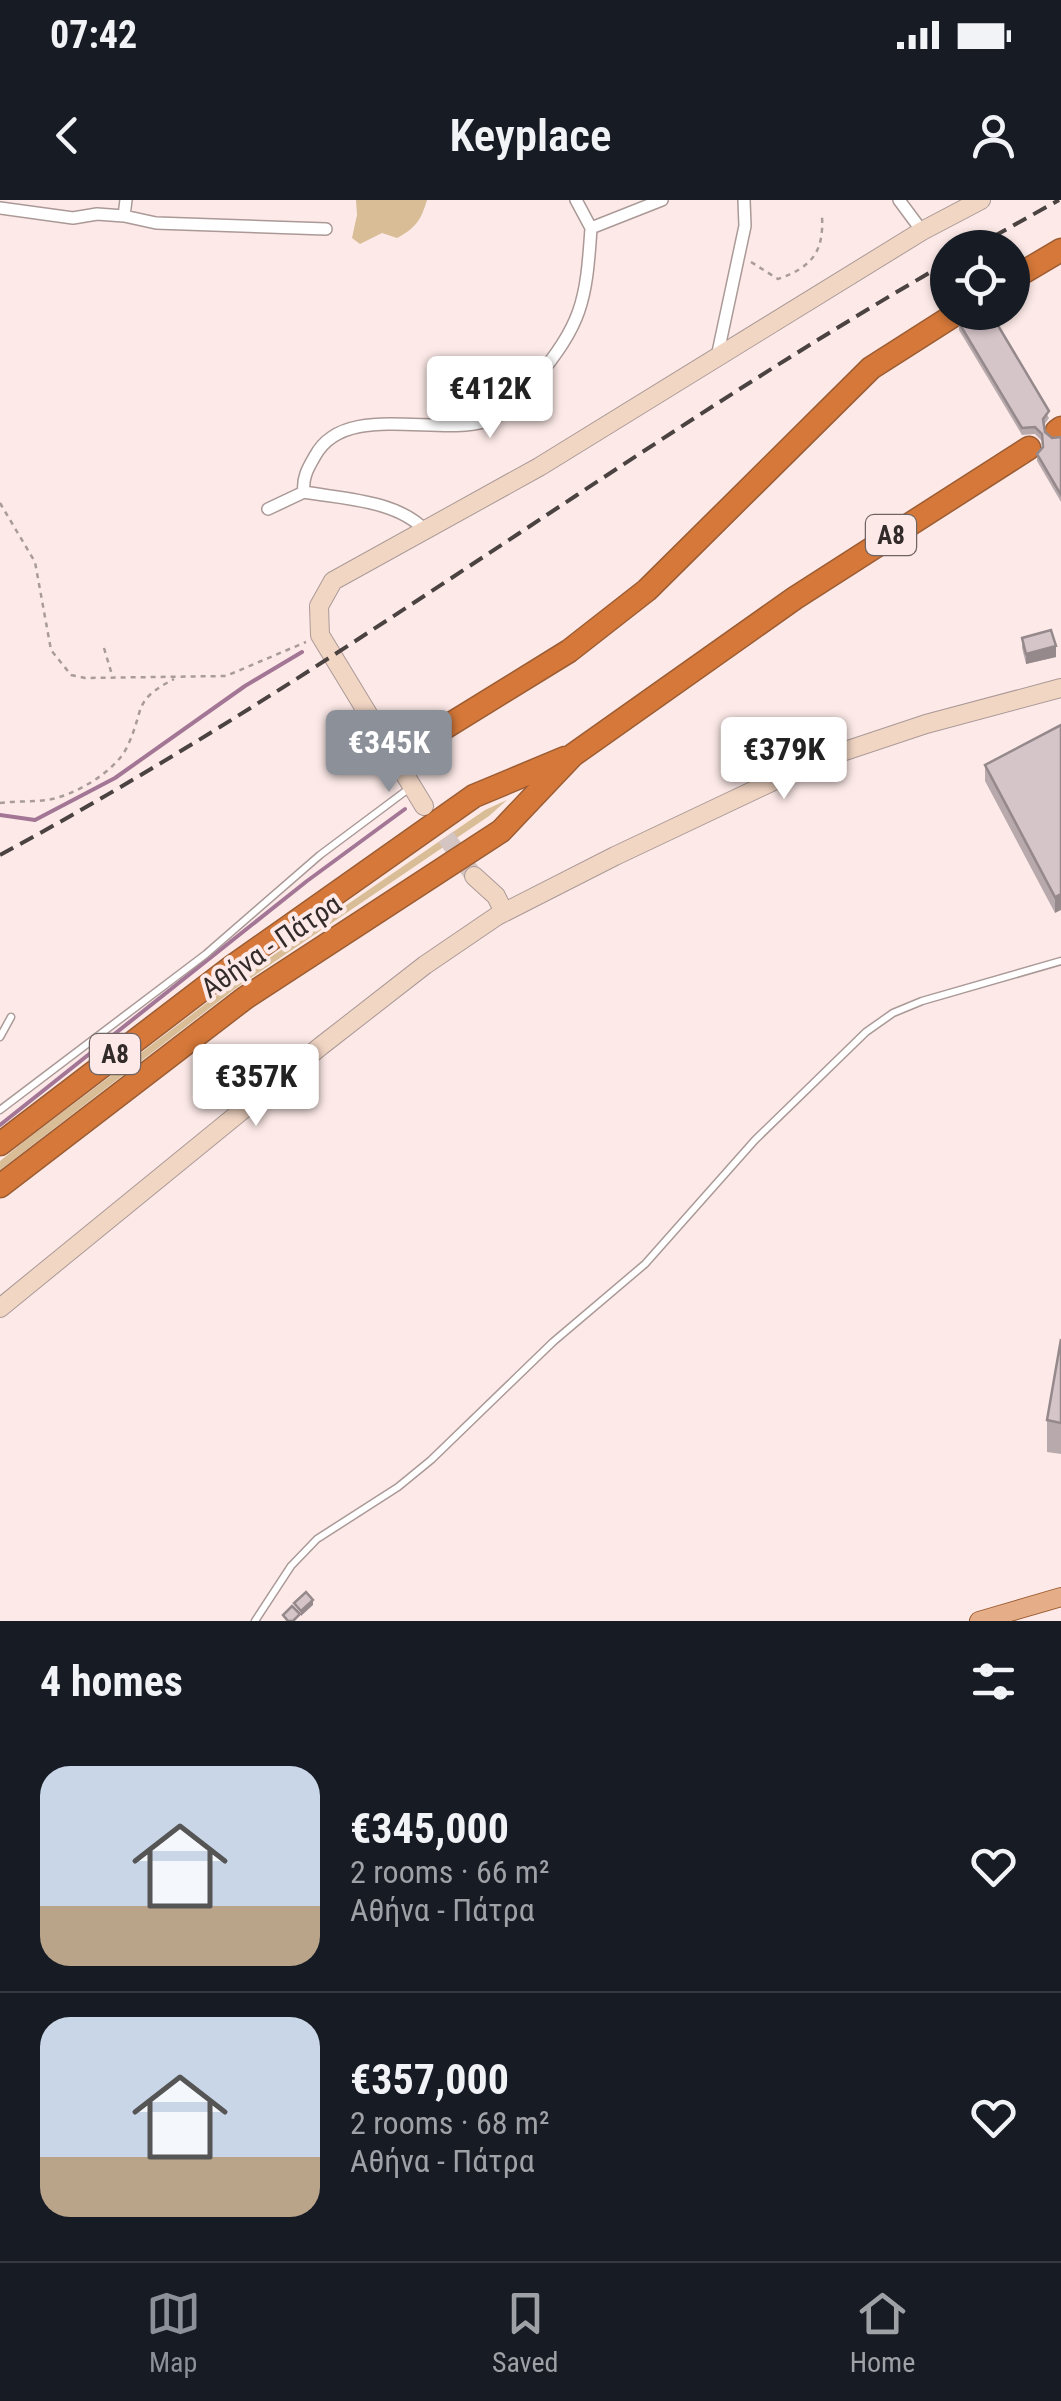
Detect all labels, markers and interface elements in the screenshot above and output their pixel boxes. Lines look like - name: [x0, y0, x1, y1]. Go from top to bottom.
- text: 07:42: [50, 13, 137, 57]
- icon: back: [40, 108, 95, 163]
- icon: person: [966, 108, 1021, 163]
- text: Keyplace: [450, 109, 611, 162]
- map controls: [930, 230, 1030, 330]
- button: locate: [930, 230, 1030, 330]
- pin: €412K: [420, 356, 560, 441]
- text: €412K: [449, 369, 531, 407]
- road number: Α8: [866, 515, 916, 555]
- pin: €345K: [319, 710, 459, 795]
- pin: €379K: [714, 717, 854, 802]
- text: €345K: [348, 723, 430, 761]
- text: €379K: [743, 730, 825, 768]
- street label: Αθήνα - Πάτρα: [195, 887, 347, 1005]
- road number: Α8: [90, 1034, 140, 1074]
- pin: €357K: [186, 1044, 326, 1129]
- text: €357K: [215, 1057, 297, 1095]
- icon: filters: [966, 1654, 1021, 1709]
- text: 4 homes: [40, 1657, 183, 1706]
- text: €345,000: [350, 1804, 509, 1853]
- icon: home: [120, 1806, 240, 1926]
- icon: heart: [966, 1839, 1021, 1894]
- text: 2 rooms · 66 m²: [350, 1853, 549, 1891]
- text: Αθήνα - Πάτρα: [350, 1891, 535, 1929]
- text: €357,000: [350, 2055, 509, 2104]
- icon: home: [120, 2057, 240, 2177]
- icon: heart: [966, 2090, 1021, 2145]
- text: 2 rooms · 68 m²: [350, 2104, 549, 2142]
- text: Αθήνα - Πάτρα: [350, 2142, 535, 2180]
- tab: Map: [146, 2286, 201, 2379]
- tab: Saved: [492, 2286, 558, 2379]
- tab: Home: [850, 2286, 915, 2379]

